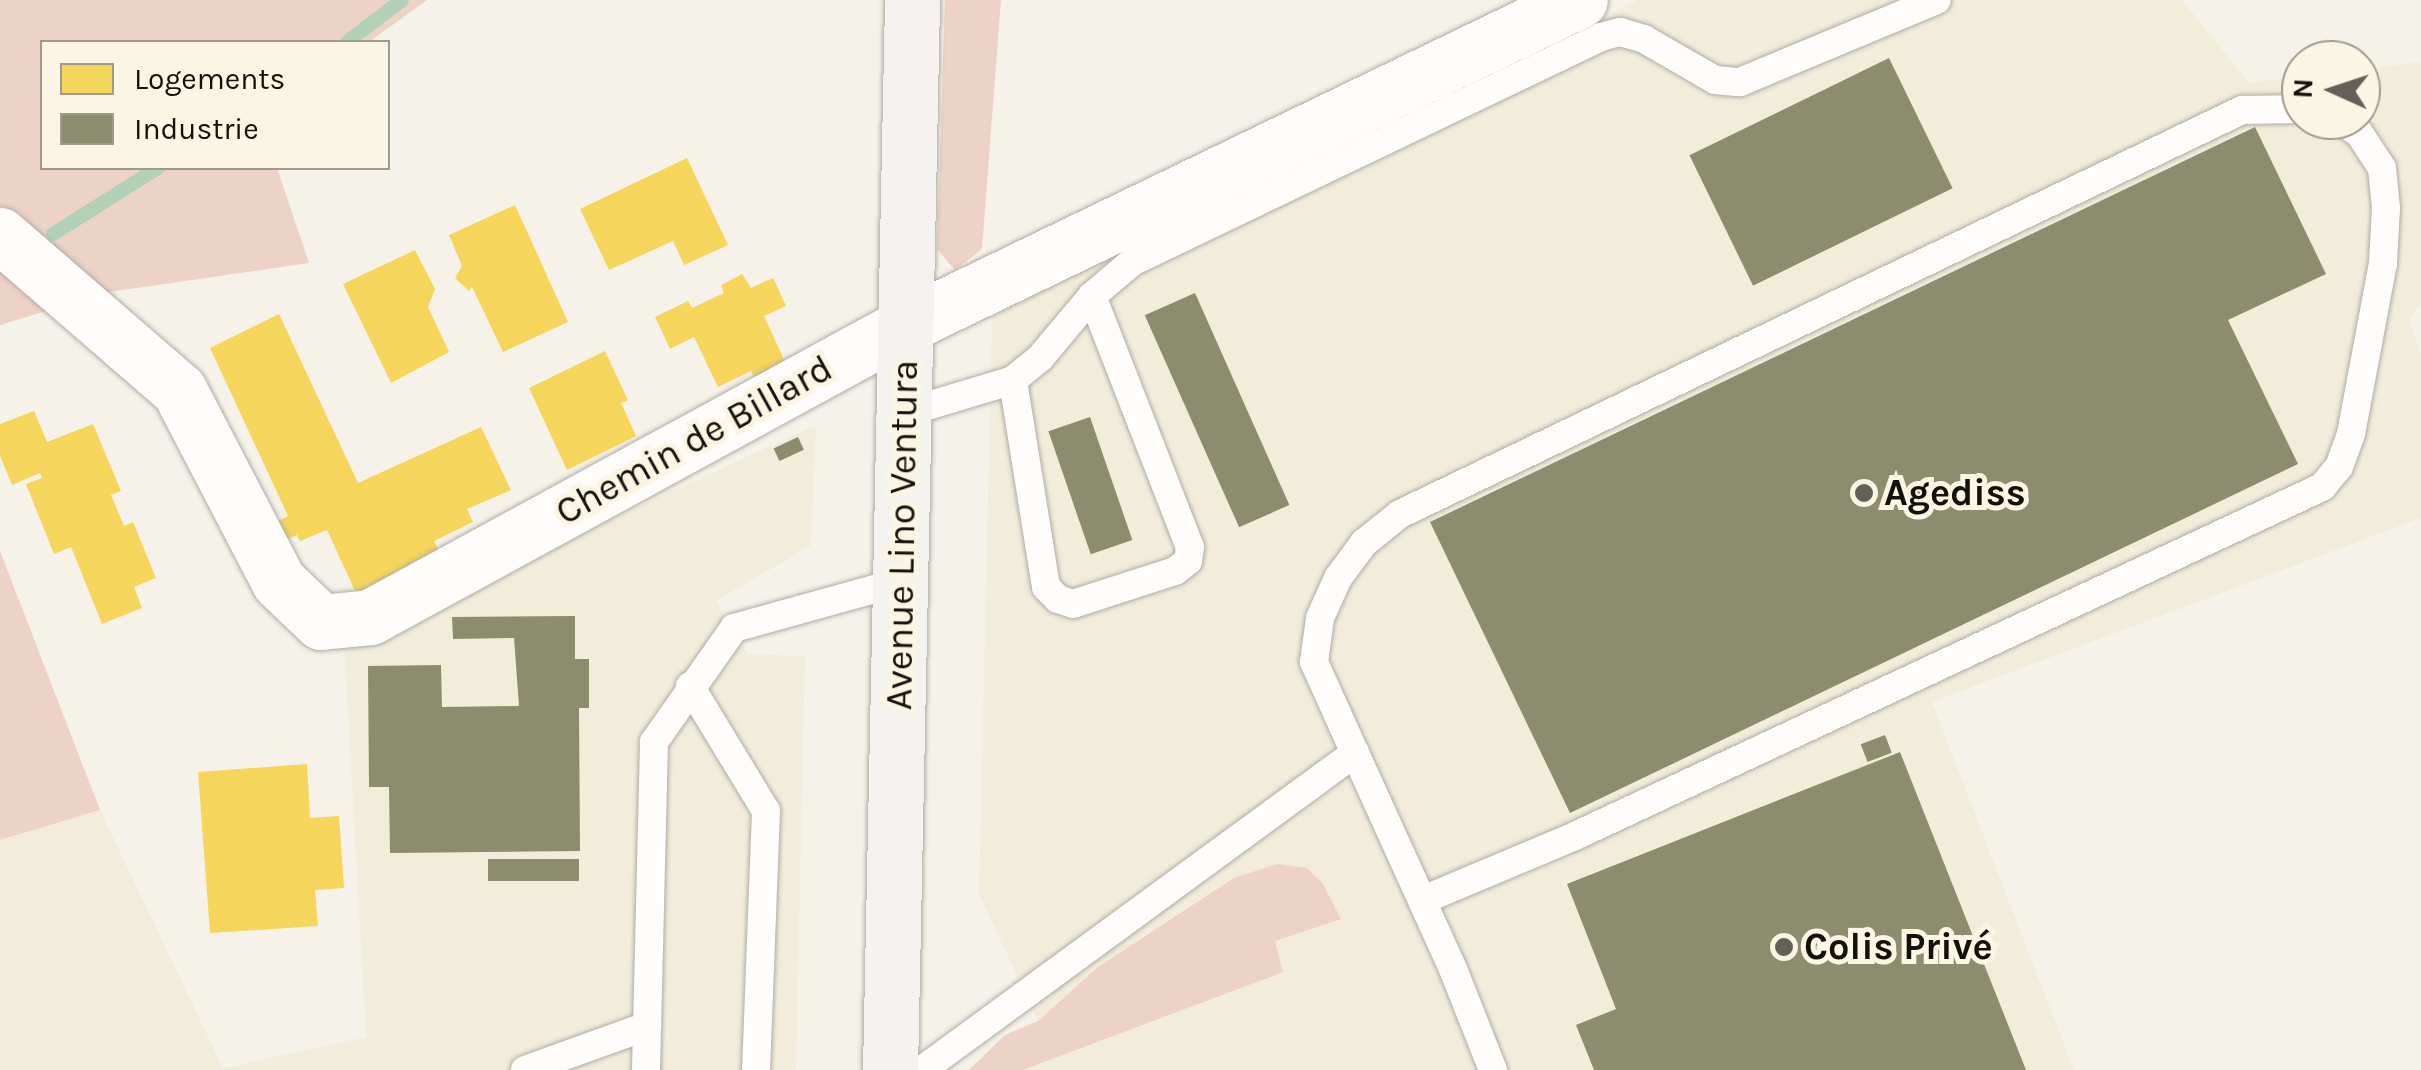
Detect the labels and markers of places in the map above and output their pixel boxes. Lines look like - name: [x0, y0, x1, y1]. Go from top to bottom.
- place label: Agediss: [1884, 470, 2026, 516]
- marker: Agediss: [1853, 482, 1875, 504]
- place label: Colis Privé: [1804, 924, 1993, 970]
- marker: Colis Privé: [1773, 936, 1795, 958]

